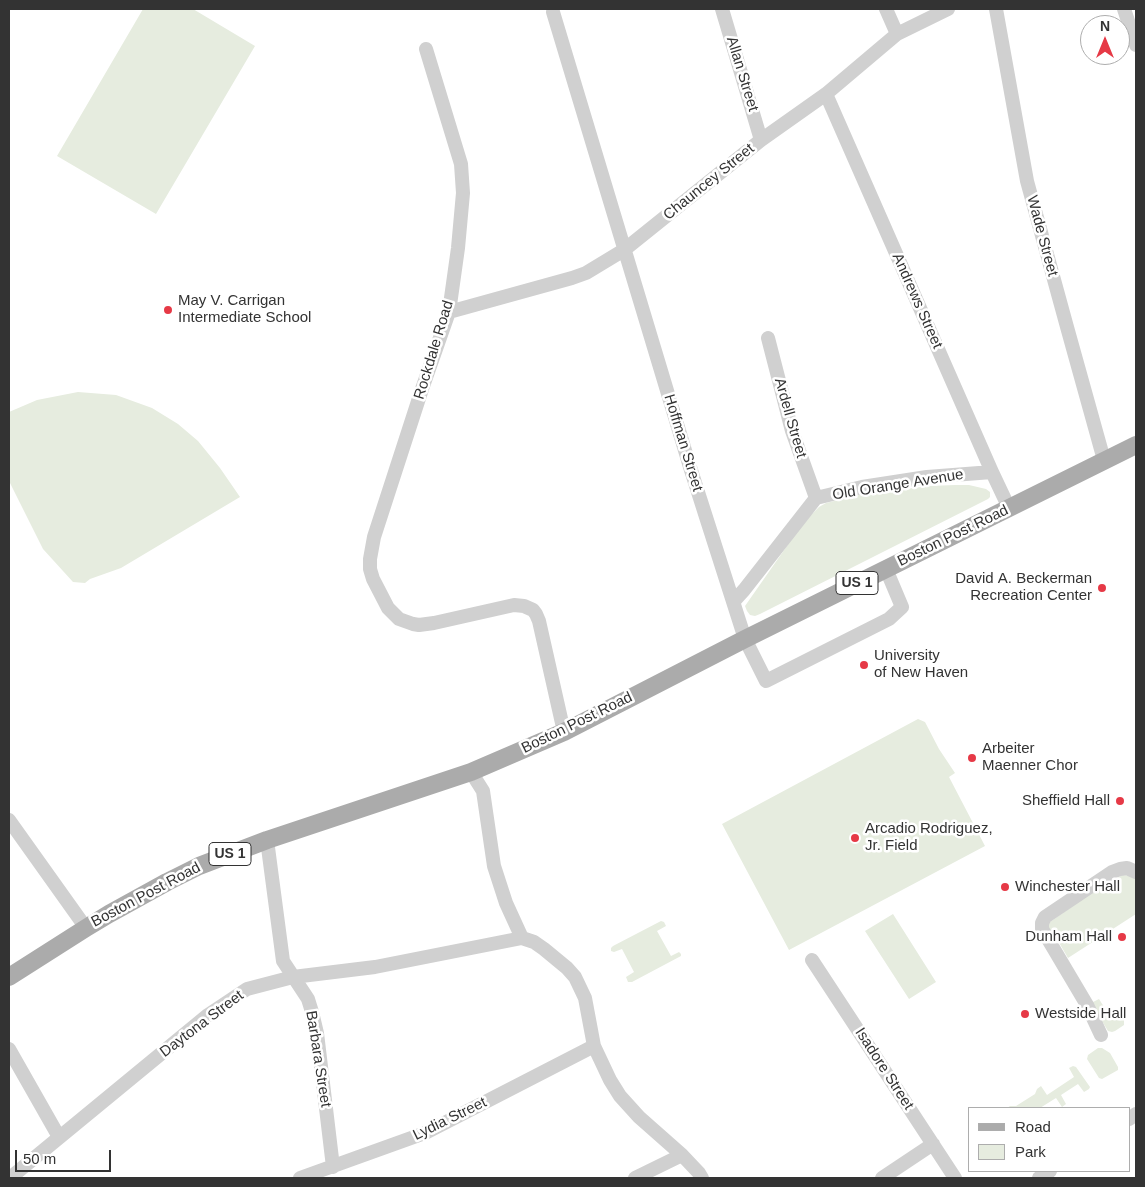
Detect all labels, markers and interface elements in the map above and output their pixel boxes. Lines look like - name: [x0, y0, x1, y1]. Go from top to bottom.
- north arrow: [1080, 15, 1130, 65]
- text: N: [1100, 18, 1110, 34]
- street label: Allan Street: [722, 34, 762, 114]
- street label: Chauncey Street: [660, 140, 758, 224]
- street label: Wade Street: [1023, 194, 1061, 278]
- street label: Andrews Street: [888, 250, 946, 352]
- place label: May V. Carrigan Intermediate School: [178, 292, 311, 327]
- street label: Rockdale Road: [410, 298, 458, 402]
- marker: May V. Carrigan Intermediate School: [162, 304, 174, 316]
- street label: Ardell Street: [770, 376, 810, 460]
- street label: Hoffman Street: [660, 392, 706, 494]
- street label: Old Orange Avenue: [831, 466, 965, 504]
- street label: Boston Post Road: [895, 501, 1011, 571]
- place label: David A. Beckerman Recreation Center: [955, 570, 1092, 605]
- road number: US 1: [836, 572, 878, 594]
- marker: David A. Beckerman Recreation Center: [1096, 582, 1108, 594]
- place label: University of New Haven: [874, 647, 968, 682]
- marker: University of New Haven: [858, 659, 870, 671]
- street label: Boston Post Road: [519, 688, 635, 758]
- place label: Arbeiter Maenner Chor: [982, 740, 1078, 775]
- marker: Arbeiter Maenner Chor: [966, 752, 978, 764]
- place label: Sheffield Hall: [1022, 792, 1110, 810]
- marker: Sheffield Hall: [1114, 795, 1126, 807]
- place label: Arcadio Rodriguez, Jr. Field: [865, 820, 993, 855]
- marker: Arcadio Rodriguez, Jr. Field: [849, 832, 861, 844]
- road number: US 1: [209, 842, 251, 866]
- street label: Boston Post Road: [88, 859, 204, 931]
- place label: Winchester Hall: [1015, 878, 1120, 896]
- marker: Winchester Hall: [999, 881, 1011, 893]
- place label: Dunham Hall: [1025, 928, 1112, 946]
- marker: Dunham Hall: [1116, 931, 1128, 943]
- street label: Daytona Street: [157, 987, 247, 1061]
- place label: Westside Hall: [1035, 1005, 1126, 1023]
- marker: Westside Hall: [1019, 1008, 1031, 1020]
- street label: Barbara Street: [301, 1009, 335, 1109]
- street label: Isadore Street: [851, 1025, 917, 1113]
- street label: Lydia Street: [410, 1093, 490, 1145]
- legend: [968, 1107, 1130, 1172]
- text: Road: [1015, 1118, 1051, 1135]
- scale bar: [18, 1140, 114, 1172]
- text: Park: [1015, 1143, 1046, 1160]
- text: 50 m: [23, 1150, 56, 1167]

